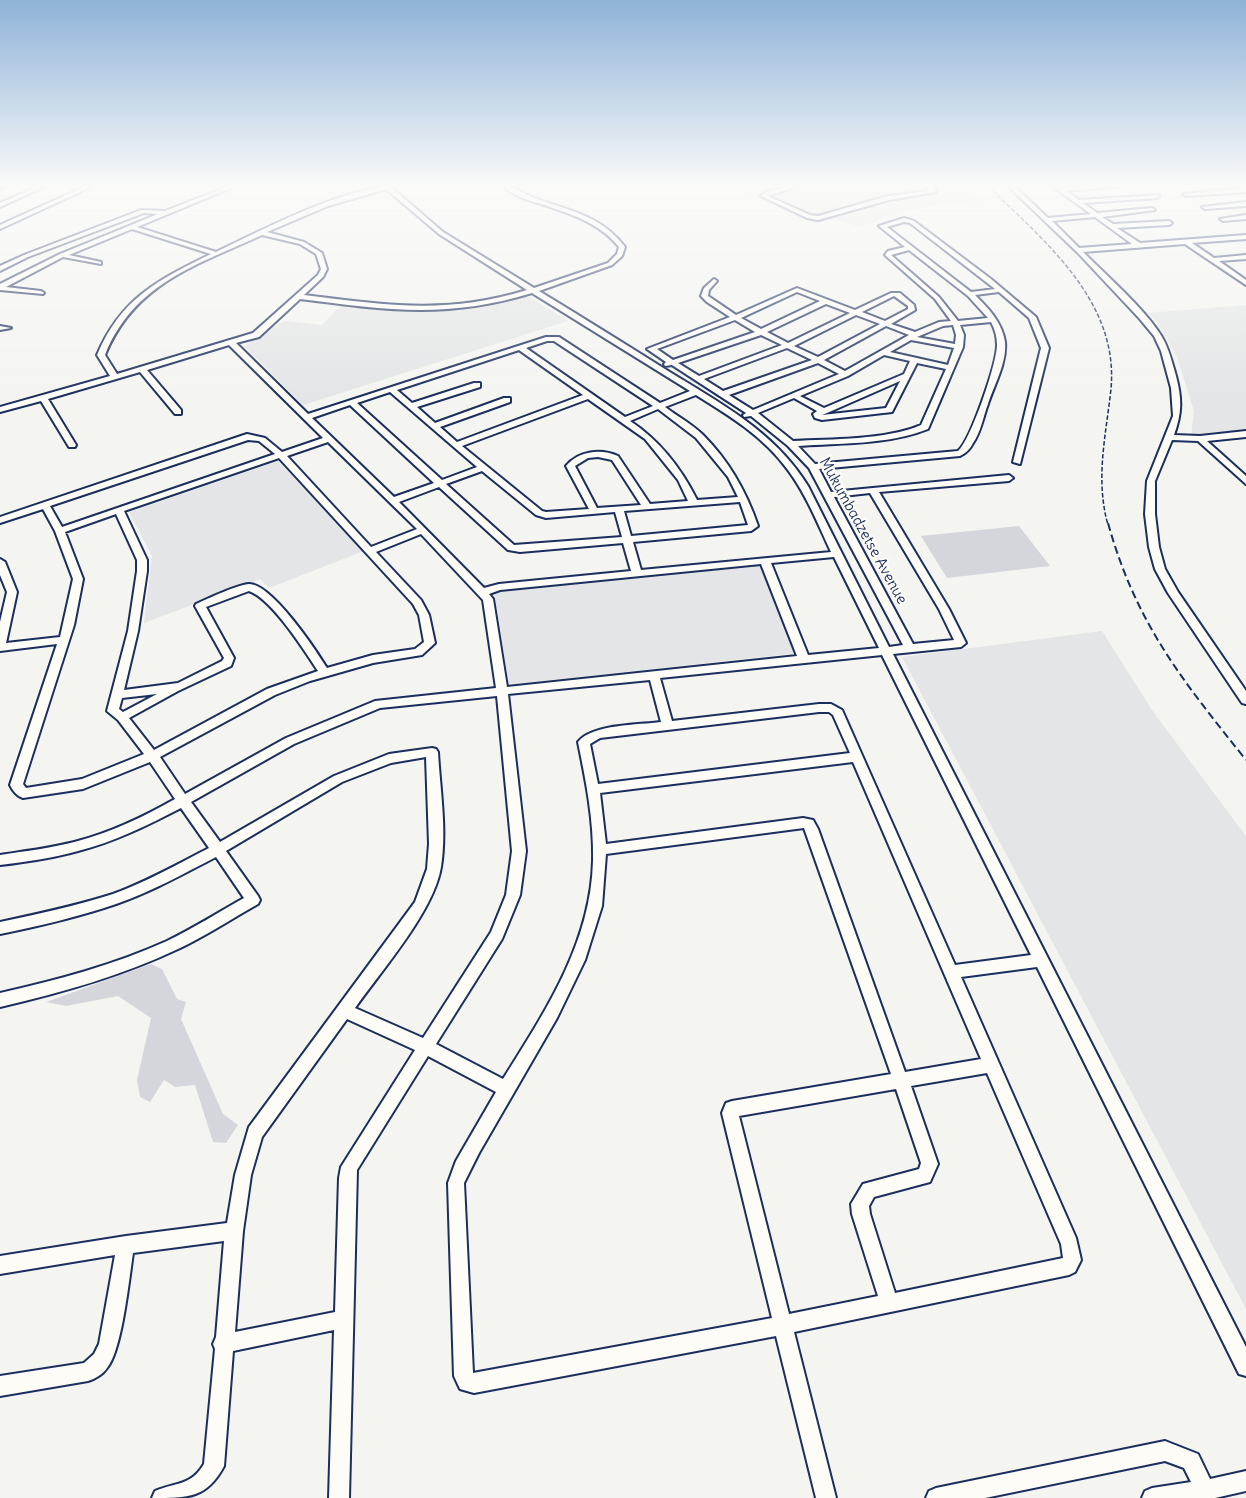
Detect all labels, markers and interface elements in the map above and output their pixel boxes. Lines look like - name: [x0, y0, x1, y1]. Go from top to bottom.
- street label: Mukumbadzetse Avenue: [815, 455, 911, 607]

